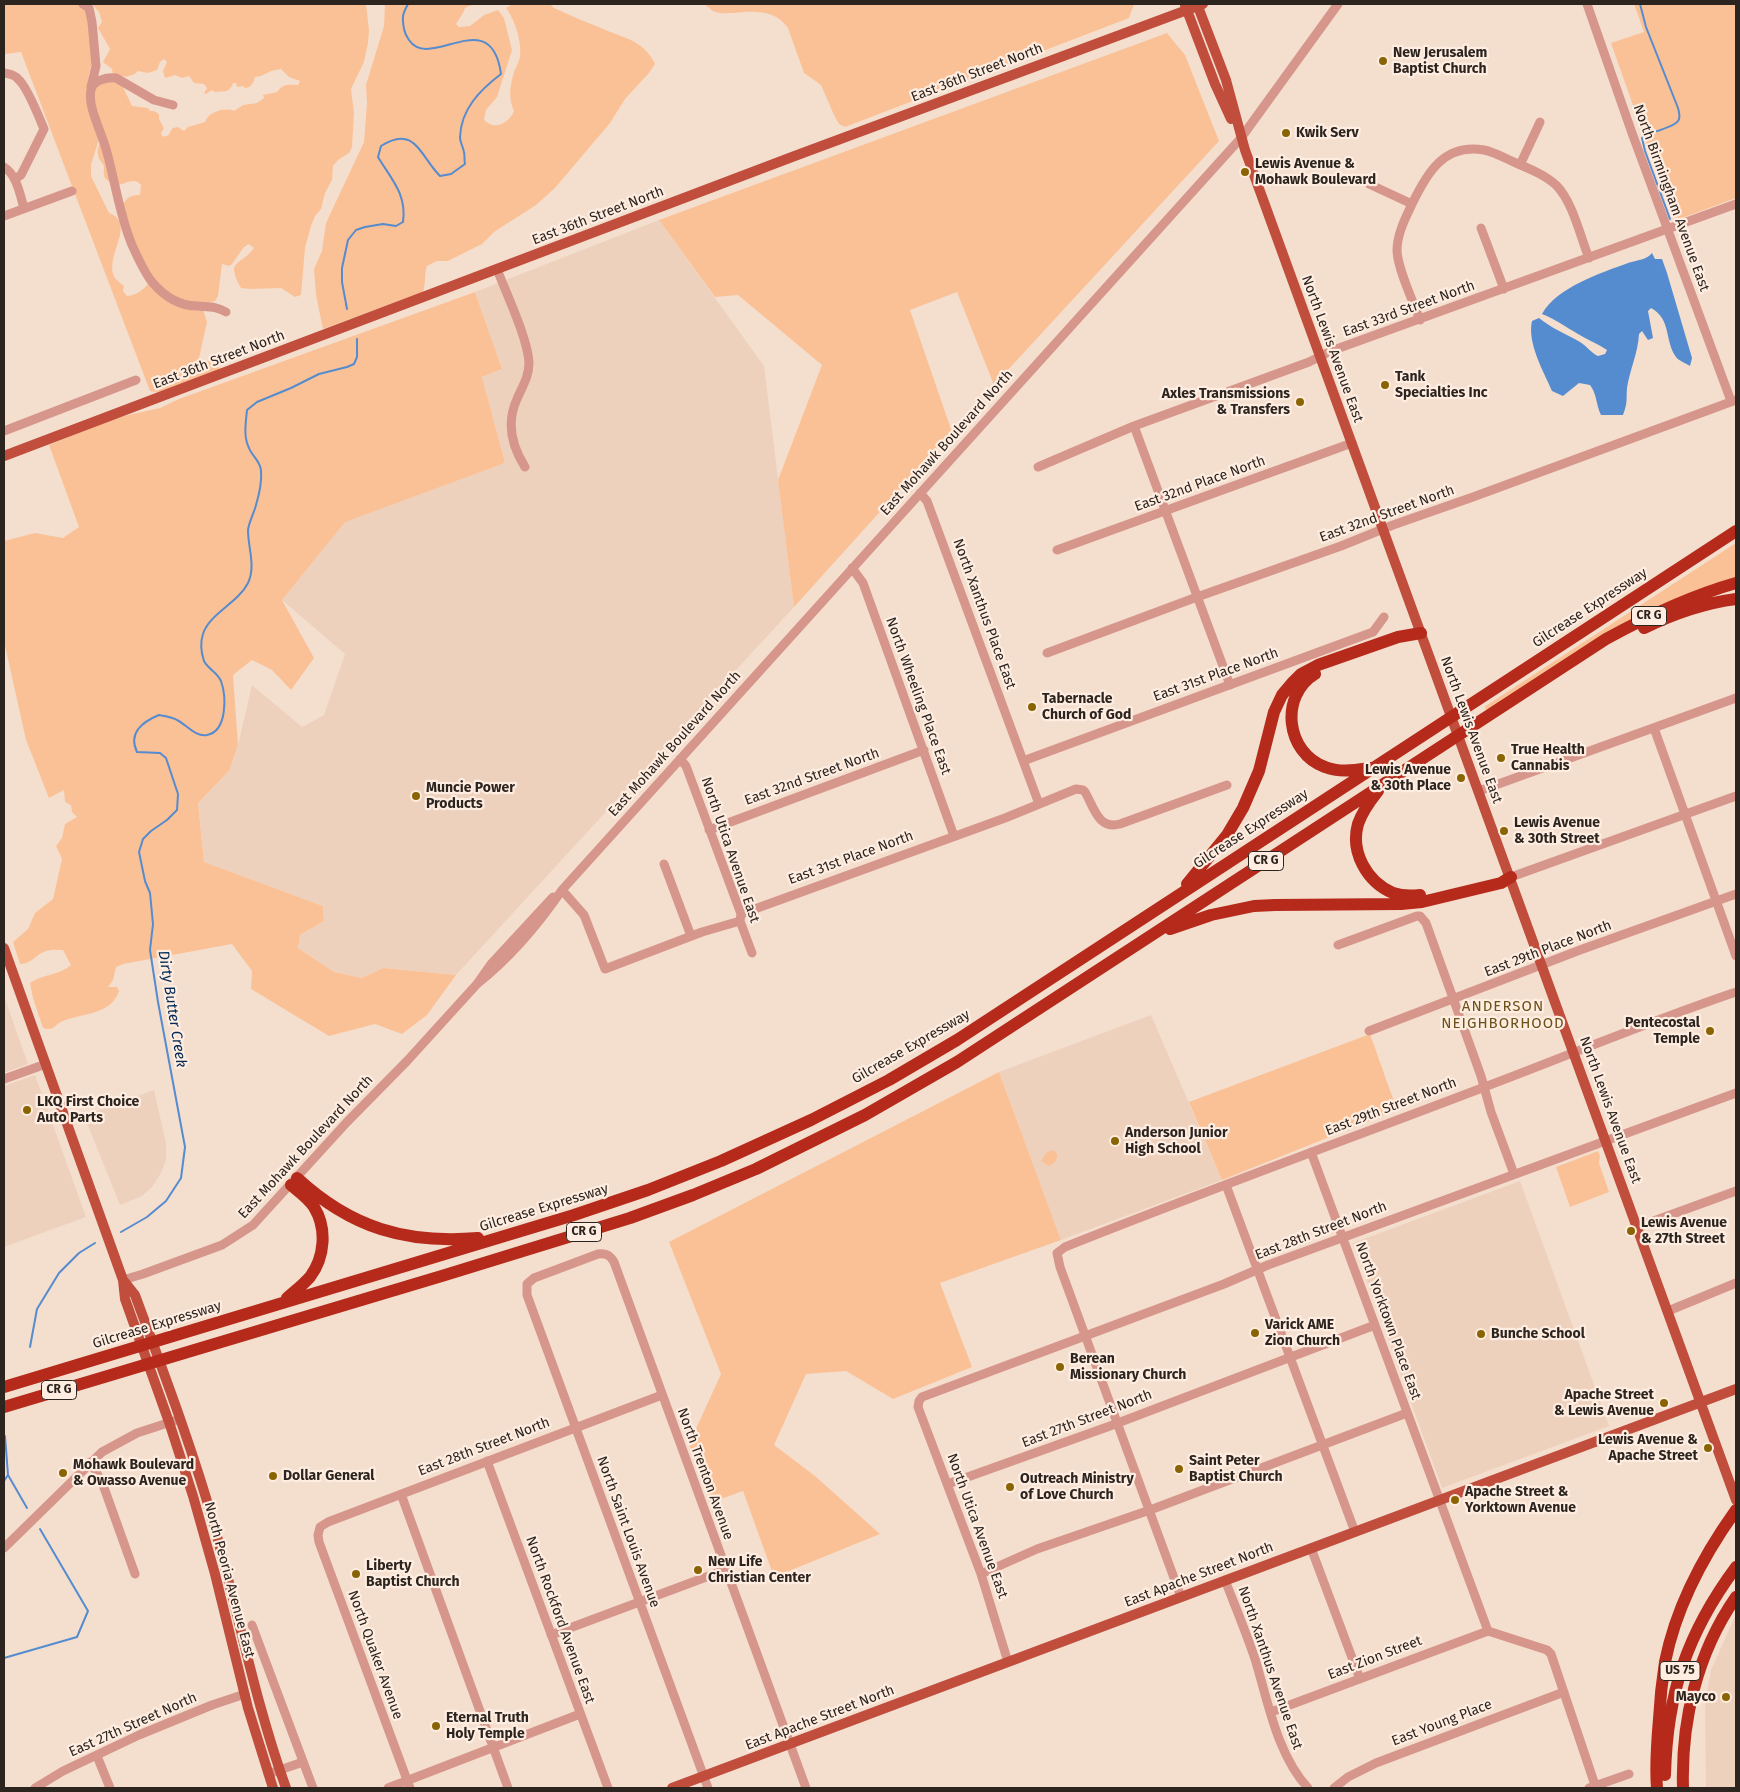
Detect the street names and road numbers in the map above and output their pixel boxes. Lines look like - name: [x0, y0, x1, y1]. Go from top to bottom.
- street label: East 36th Street North: [909, 40, 1045, 106]
- street label: North Birmingham Avenue East: [1629, 102, 1713, 294]
- street label: East 36th Street North: [530, 183, 666, 249]
- street label: North Lewis Avenue East: [1298, 273, 1366, 425]
- street label: East 33rd Street North: [1341, 277, 1477, 341]
- street label: East 36th Street North: [151, 327, 287, 393]
- street label: East Mohawk Boulevard North: [877, 367, 1017, 519]
- street label: East 32nd Place North: [1132, 453, 1268, 515]
- street label: East 32nd Street North: [1317, 482, 1457, 546]
- street label: North Xanthus Place East: [949, 537, 1019, 691]
- street label: Gilcrease Expressway: [1529, 565, 1651, 651]
- road number: CR G: [1632, 606, 1666, 626]
- street label: North Wheeling Place East: [882, 615, 954, 777]
- street label: East 31st Place North: [1151, 645, 1281, 705]
- street label: North Lewis Avenue East: [1437, 654, 1505, 806]
- street label: East Mohawk Boulevard North: [605, 668, 745, 820]
- street label: East 32nd Street North: [742, 745, 882, 809]
- street label: North Utica Avenue East: [697, 775, 763, 925]
- street label: Gilcrease Expressway: [1190, 786, 1312, 872]
- street label: East 31st Place North: [786, 828, 916, 888]
- road number: CR G: [1248, 851, 1284, 870]
- street label: East 29th Place North: [1482, 917, 1614, 981]
- street label: Gilcrease Expressway: [849, 1006, 973, 1088]
- street label: North Lewis Avenue East: [1576, 1034, 1644, 1186]
- street label: East Mohawk Boulevard North: [235, 1072, 377, 1222]
- street label: East 29th Street North: [1323, 1074, 1459, 1140]
- street label: Gilcrease Expressway: [478, 1180, 610, 1236]
- street label: East 28th Street North: [1253, 1198, 1389, 1264]
- road number: CR G: [566, 1222, 602, 1242]
- street label: North Yorktown Place East: [1352, 1240, 1424, 1402]
- street label: Gilcrease Expressway: [91, 1297, 223, 1353]
- road number: CR G: [42, 1380, 76, 1400]
- street label: East 27th Street North: [1019, 1386, 1155, 1452]
- street label: North Trenton Avenue: [673, 1406, 737, 1542]
- street label: East 28th Street North: [416, 1414, 552, 1480]
- street label: North Utica Avenue East: [943, 1451, 1011, 1601]
- street label: North Saint Louis Avenue: [593, 1454, 663, 1610]
- street label: North Peoria Avenue East: [200, 1500, 258, 1660]
- street label: North Rockford Avenue East: [522, 1534, 598, 1706]
- street label: East Apache Street North: [1122, 1539, 1276, 1611]
- street label: North Xanthus Avenue East: [1234, 1584, 1306, 1752]
- street label: North Quaker Avenue: [344, 1588, 406, 1722]
- street label: East Zion Street: [1326, 1632, 1424, 1684]
- road number: US 75: [1660, 1662, 1700, 1680]
- street label: East Apache Street North: [743, 1682, 897, 1754]
- street label: East 27th Street North: [66, 1689, 200, 1761]
- street label: East Young Place: [1389, 1696, 1495, 1750]

